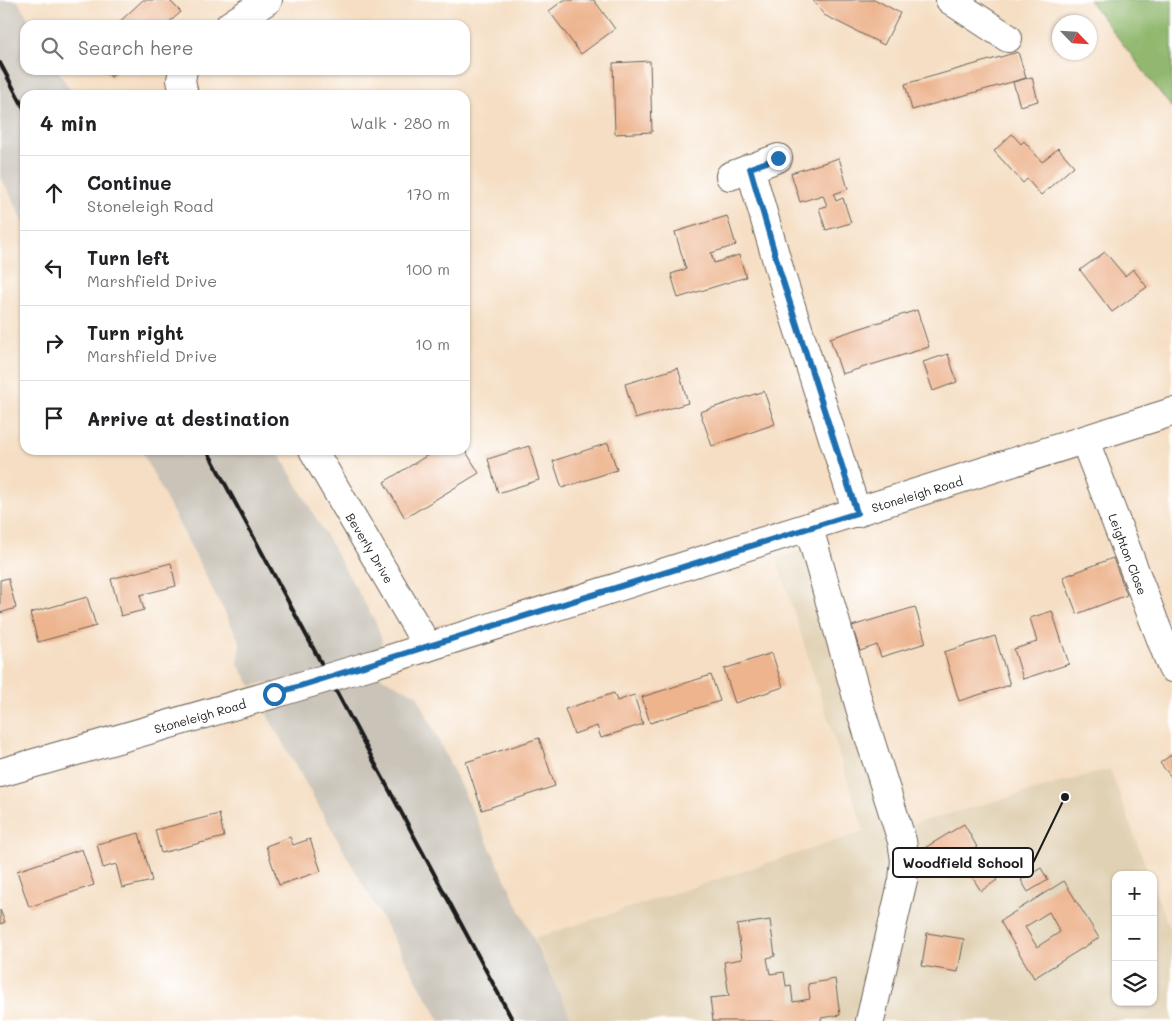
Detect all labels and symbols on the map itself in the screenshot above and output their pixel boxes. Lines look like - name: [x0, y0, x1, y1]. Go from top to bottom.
- north arrow: [1052, 15, 1097, 60]
- route end: [767, 147, 790, 170]
- street label: Stoneleigh Road: [869, 472, 965, 516]
- street label: Beverly Drive: [343, 510, 397, 586]
- street label: Leighton Close: [1105, 511, 1151, 597]
- route start: [263, 683, 286, 706]
- street label: Stoneleigh Road: [152, 695, 248, 737]
- callout: Woodfield School: [893, 848, 1033, 877]
- text: Woodfield School: [903, 853, 1023, 872]

